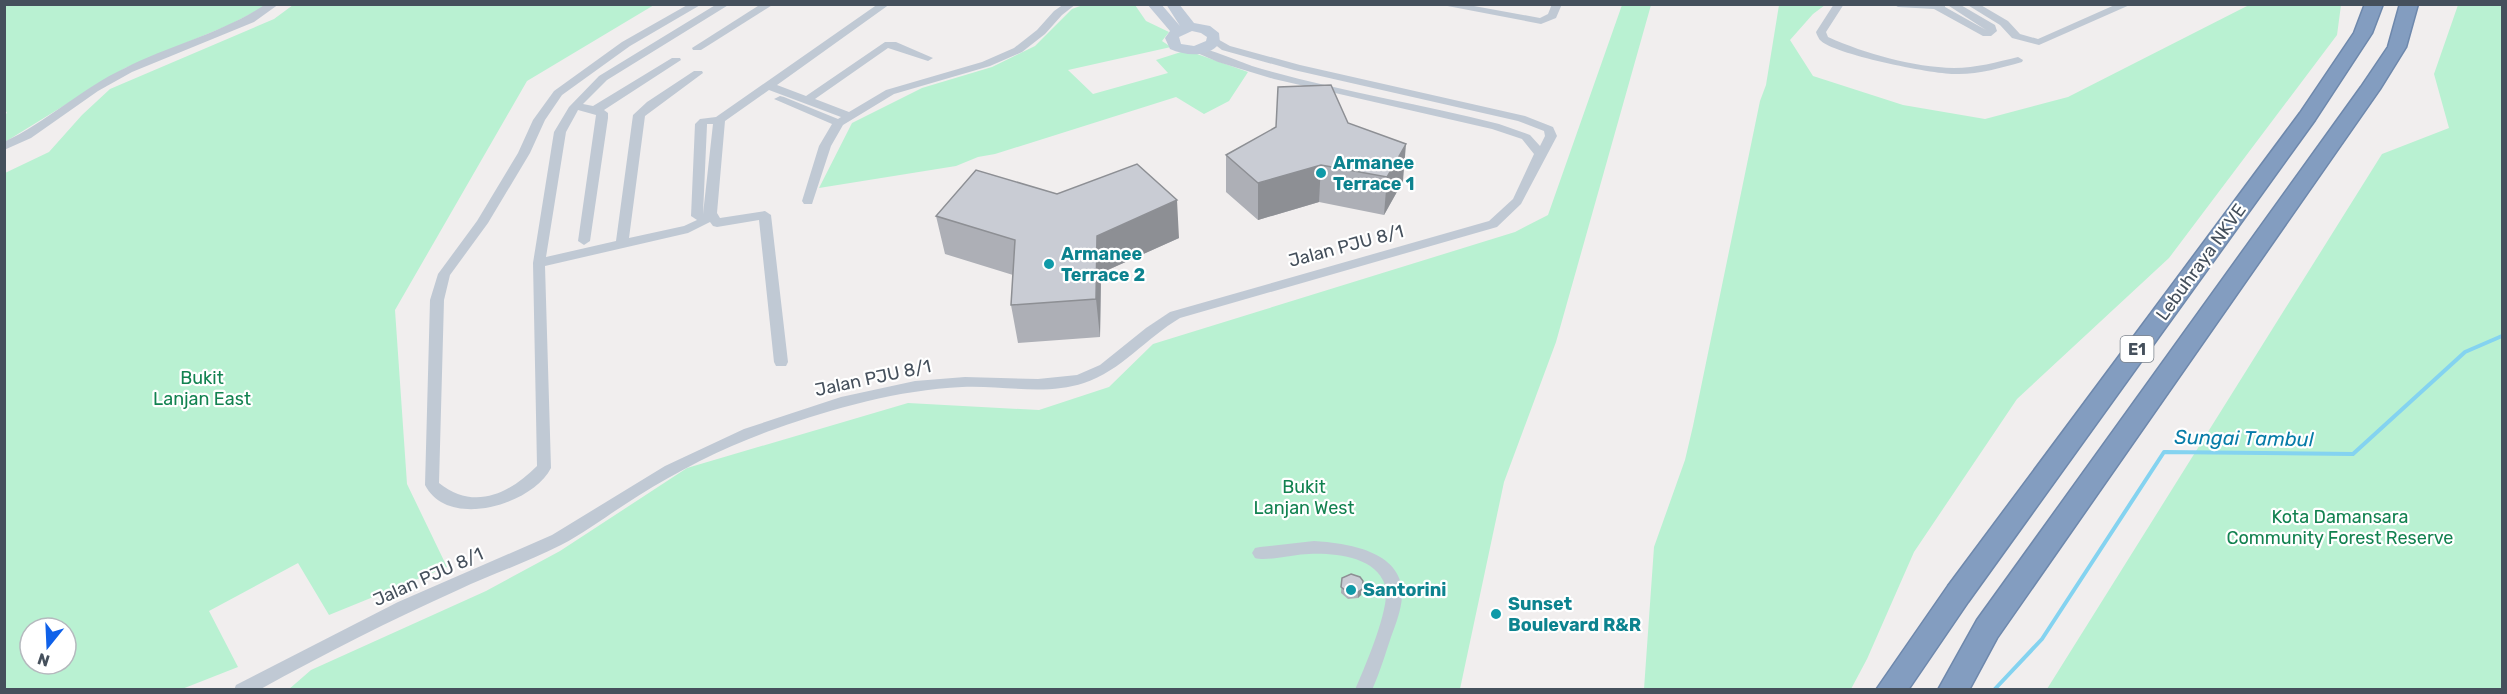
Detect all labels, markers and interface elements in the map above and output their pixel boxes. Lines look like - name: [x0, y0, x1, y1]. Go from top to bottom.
- place label: Armanee Terrace 1: [1333, 152, 1414, 195]
- marker: Armanee Terrace 1: [1314, 166, 1328, 180]
- street label: Lebuhraya NKVE: [2151, 199, 2251, 325]
- street label: Jalan PJU 8/1: [1286, 220, 1406, 272]
- place label: Armanee Terrace 2: [1061, 243, 1145, 286]
- marker: Armanee Terrace 2: [1042, 257, 1056, 271]
- road number: E1: [2120, 336, 2154, 362]
- street label: Jalan PJU 8/1: [813, 355, 933, 401]
- park label: Bukit Lanjan East: [153, 367, 251, 410]
- water label: Sungai Tambul: [2174, 425, 2315, 451]
- park label: Bukit Lanjan West: [1254, 476, 1354, 519]
- park label: Kota Damansara Community Forest Reserve: [2227, 506, 2453, 549]
- street label: Jalan PJU 8/1: [369, 543, 487, 611]
- place label: Santorini: [1363, 579, 1446, 601]
- marker: Santorini: [1344, 583, 1358, 597]
- place label: Sunset Boulevard R&R: [1508, 593, 1641, 636]
- marker: Sunset Boulevard R&R: [1489, 607, 1503, 621]
- north arrow: [18, 616, 78, 676]
- text: N: [35, 649, 52, 671]

